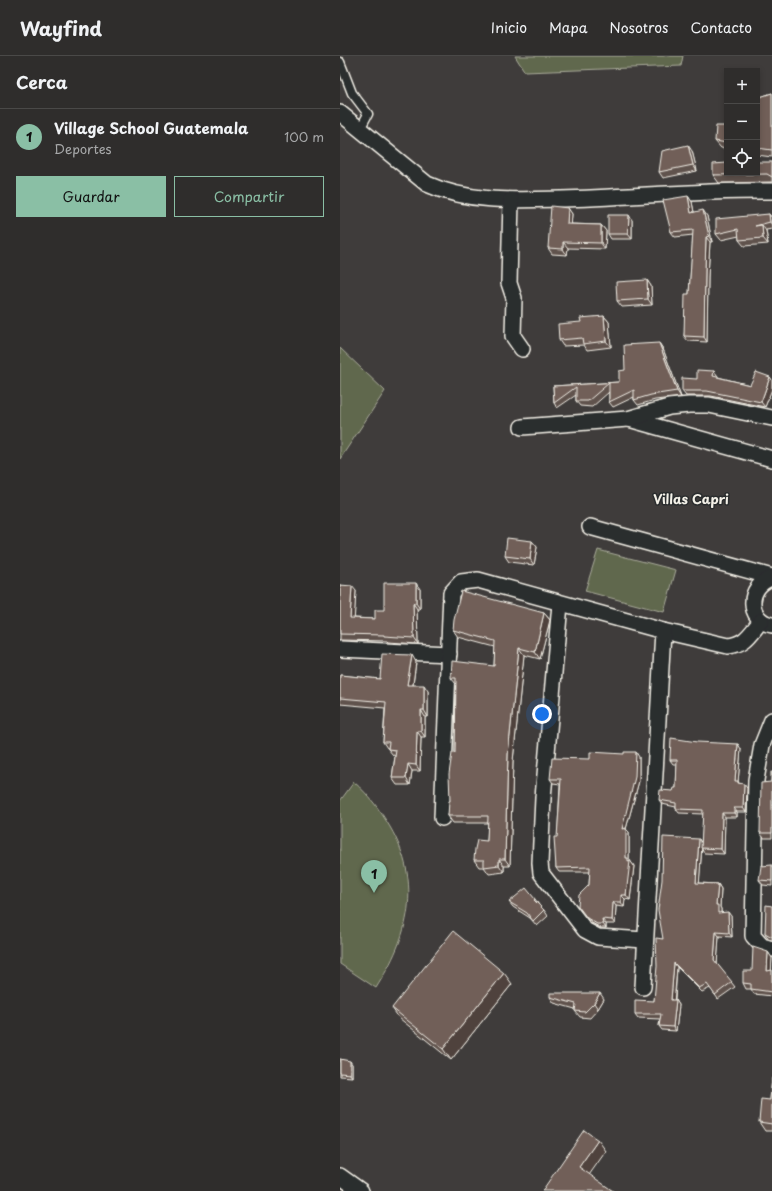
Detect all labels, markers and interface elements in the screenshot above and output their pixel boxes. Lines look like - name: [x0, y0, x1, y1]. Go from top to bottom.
- text: Wayfind: [20, 14, 102, 42]
- text: Inicio: [491, 17, 527, 38]
- text: Mapa: [549, 17, 587, 38]
- text: Nosotros: [609, 17, 669, 38]
- text: Contacto: [691, 17, 752, 38]
- map controls: [724, 68, 760, 176]
- button: +: [724, 68, 760, 104]
- text: Cerca: [16, 69, 67, 95]
- button: −: [724, 104, 760, 140]
- text: Village School Guatemala: [54, 116, 248, 139]
- text: 1: [26, 127, 32, 146]
- text: 100 m: [284, 127, 324, 146]
- text: Deportes: [54, 139, 112, 158]
- button: locate: [724, 140, 760, 176]
- button: Guardar: [16, 176, 166, 217]
- button: Compartir: [174, 176, 324, 217]
- district label: Villas Capri: [653, 489, 729, 508]
- your location: [532, 704, 552, 724]
- pin: 1: [361, 860, 387, 893]

